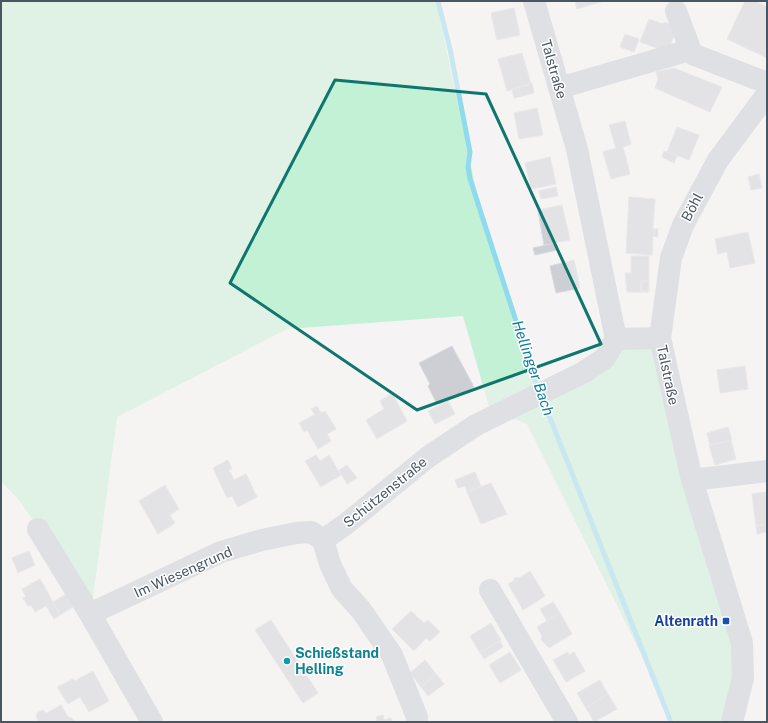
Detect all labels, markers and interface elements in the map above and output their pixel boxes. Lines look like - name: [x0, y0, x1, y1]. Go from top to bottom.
- street label: Talstraße: [538, 38, 570, 100]
- street label: Böhl: [678, 190, 706, 224]
- water label: Hellinger Bach: [509, 318, 558, 418]
- street label: Talstraße: [654, 344, 682, 406]
- street label: Schützenstraße: [340, 453, 430, 531]
- street label: Im Wiesengrund: [131, 543, 235, 601]
- place label: Altenrath: [654, 613, 718, 629]
- marker: Altenrath: [721, 616, 731, 626]
- place label: Schießstand Helling: [295, 645, 379, 677]
- marker: Schießstand Helling: [282, 656, 292, 666]

